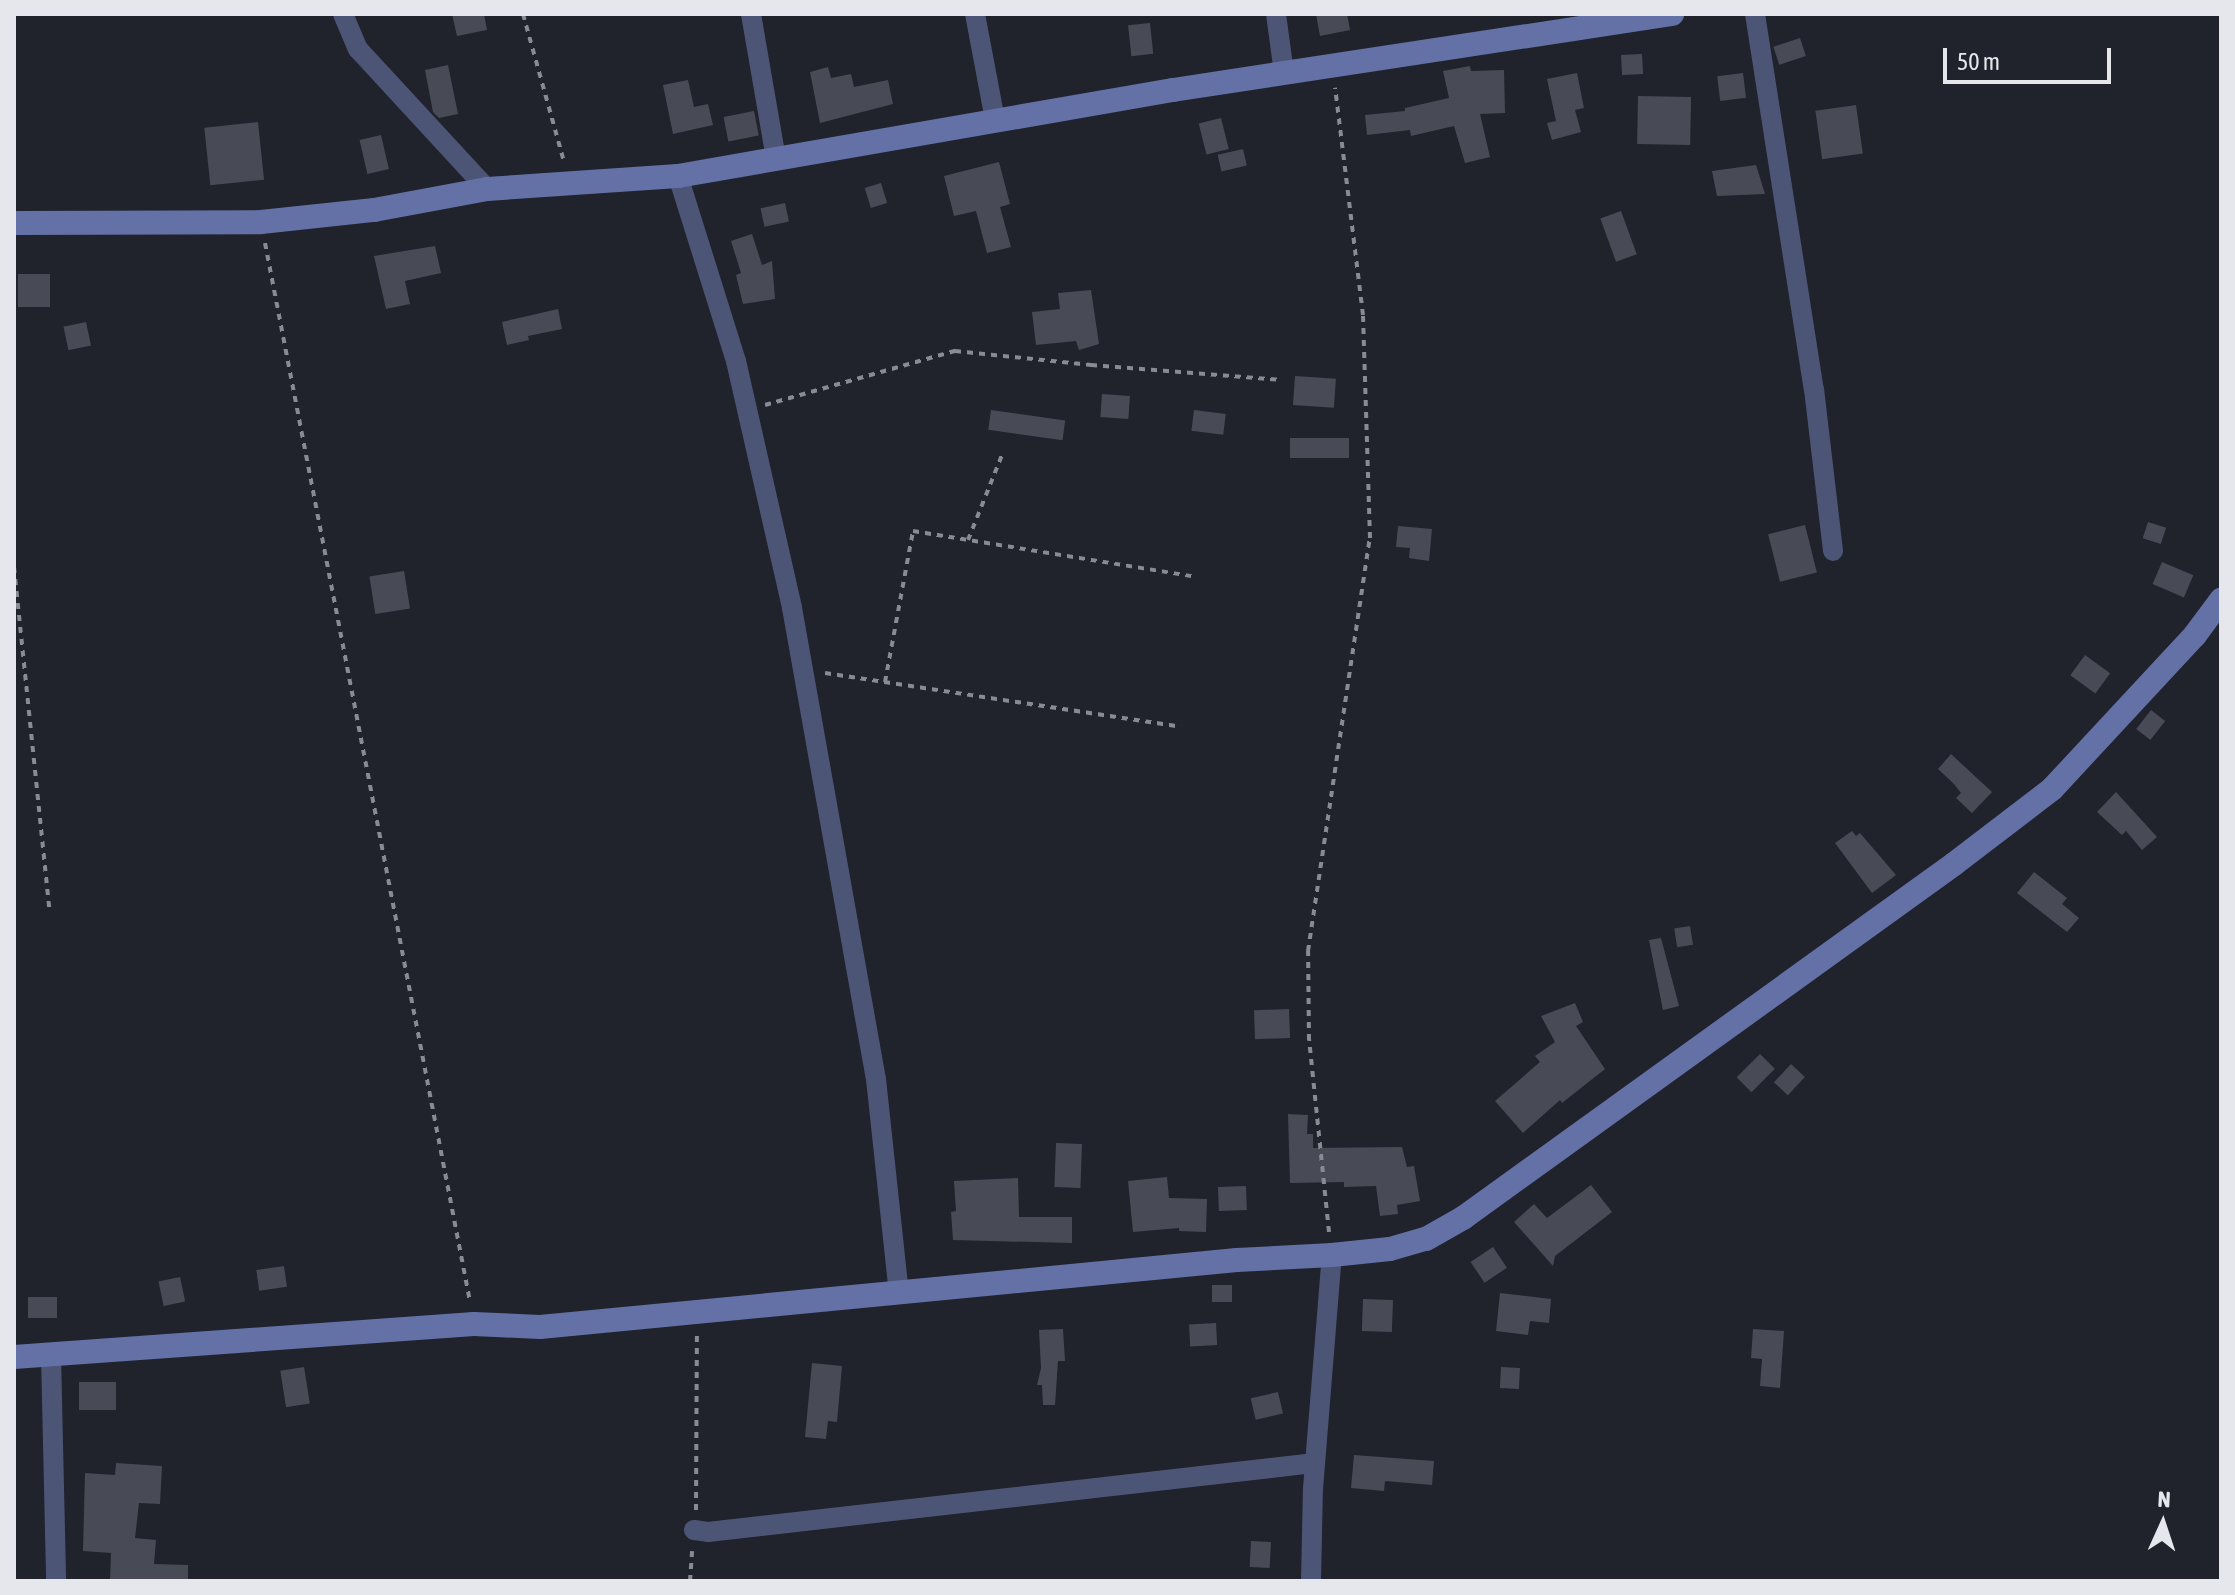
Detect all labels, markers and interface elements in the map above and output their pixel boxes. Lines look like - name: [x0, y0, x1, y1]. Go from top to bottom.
- scale bar: [1947, 32, 2115, 82]
- text: 50 m: [1957, 48, 2000, 75]
- north arrow: [2123, 1483, 2203, 1563]
- text: N: [2157, 1486, 2171, 1512]

